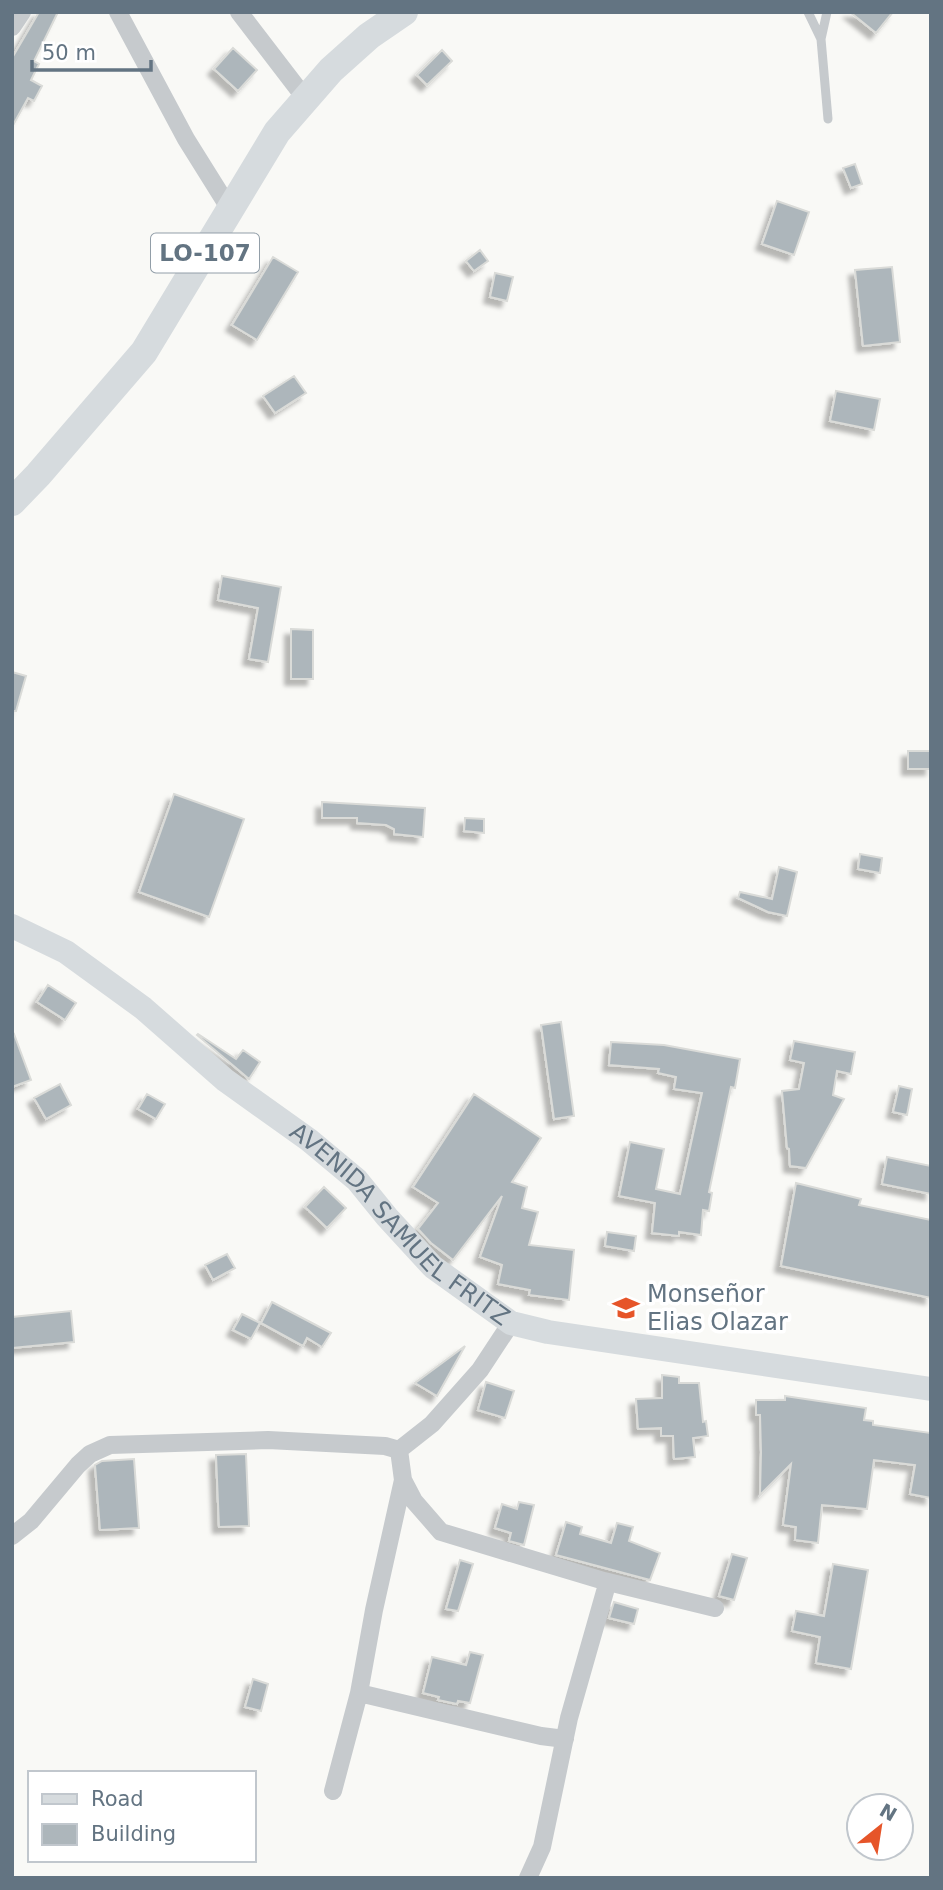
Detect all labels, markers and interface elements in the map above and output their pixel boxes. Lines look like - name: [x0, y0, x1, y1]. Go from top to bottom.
- scale bar: [32, 28, 150, 72]
- text: 50 m: [42, 41, 96, 65]
- road number: LO-107: [151, 234, 259, 272]
- street label: AVENIDA SAMUEL FRITZ: [285, 1117, 515, 1331]
- place label: Monseñor Elias Olazar: [647, 1280, 788, 1336]
- school or university icon: Monseñor Elias Olazar: [611, 1293, 641, 1323]
- legend: [28, 1771, 256, 1862]
- text: Road: [91, 1787, 144, 1811]
- north arrow: [845, 1792, 915, 1862]
- text: N: [876, 1799, 901, 1826]
- text: Building: [91, 1822, 176, 1846]

